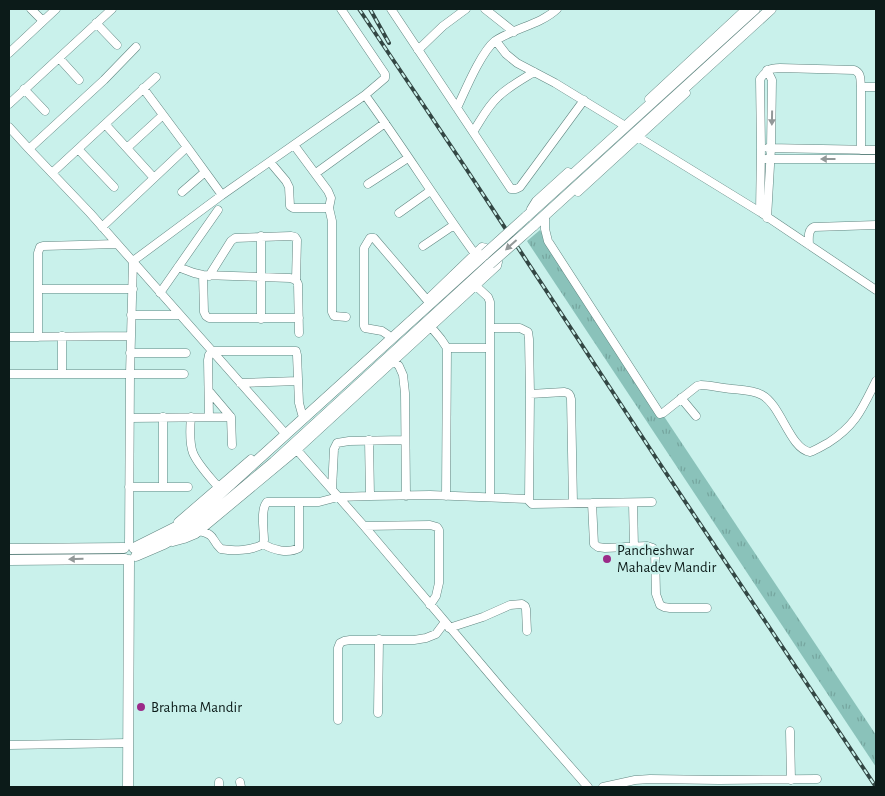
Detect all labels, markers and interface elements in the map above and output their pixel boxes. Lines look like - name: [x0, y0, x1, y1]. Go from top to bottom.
- one-way arrow: [767, 110, 775, 126]
- one-way arrow: [819, 155, 835, 163]
- one-way arrow: [506, 239, 518, 251]
- place label: Pancheshwar Mahadev Mandir: [617, 543, 716, 575]
- marker: Pancheshwar Mahadev Mandir: [601, 553, 613, 565]
- one-way arrow: [68, 555, 84, 563]
- place label: Brahma Mandir: [151, 700, 242, 715]
- marker: Brahma Mandir: [135, 701, 147, 713]

